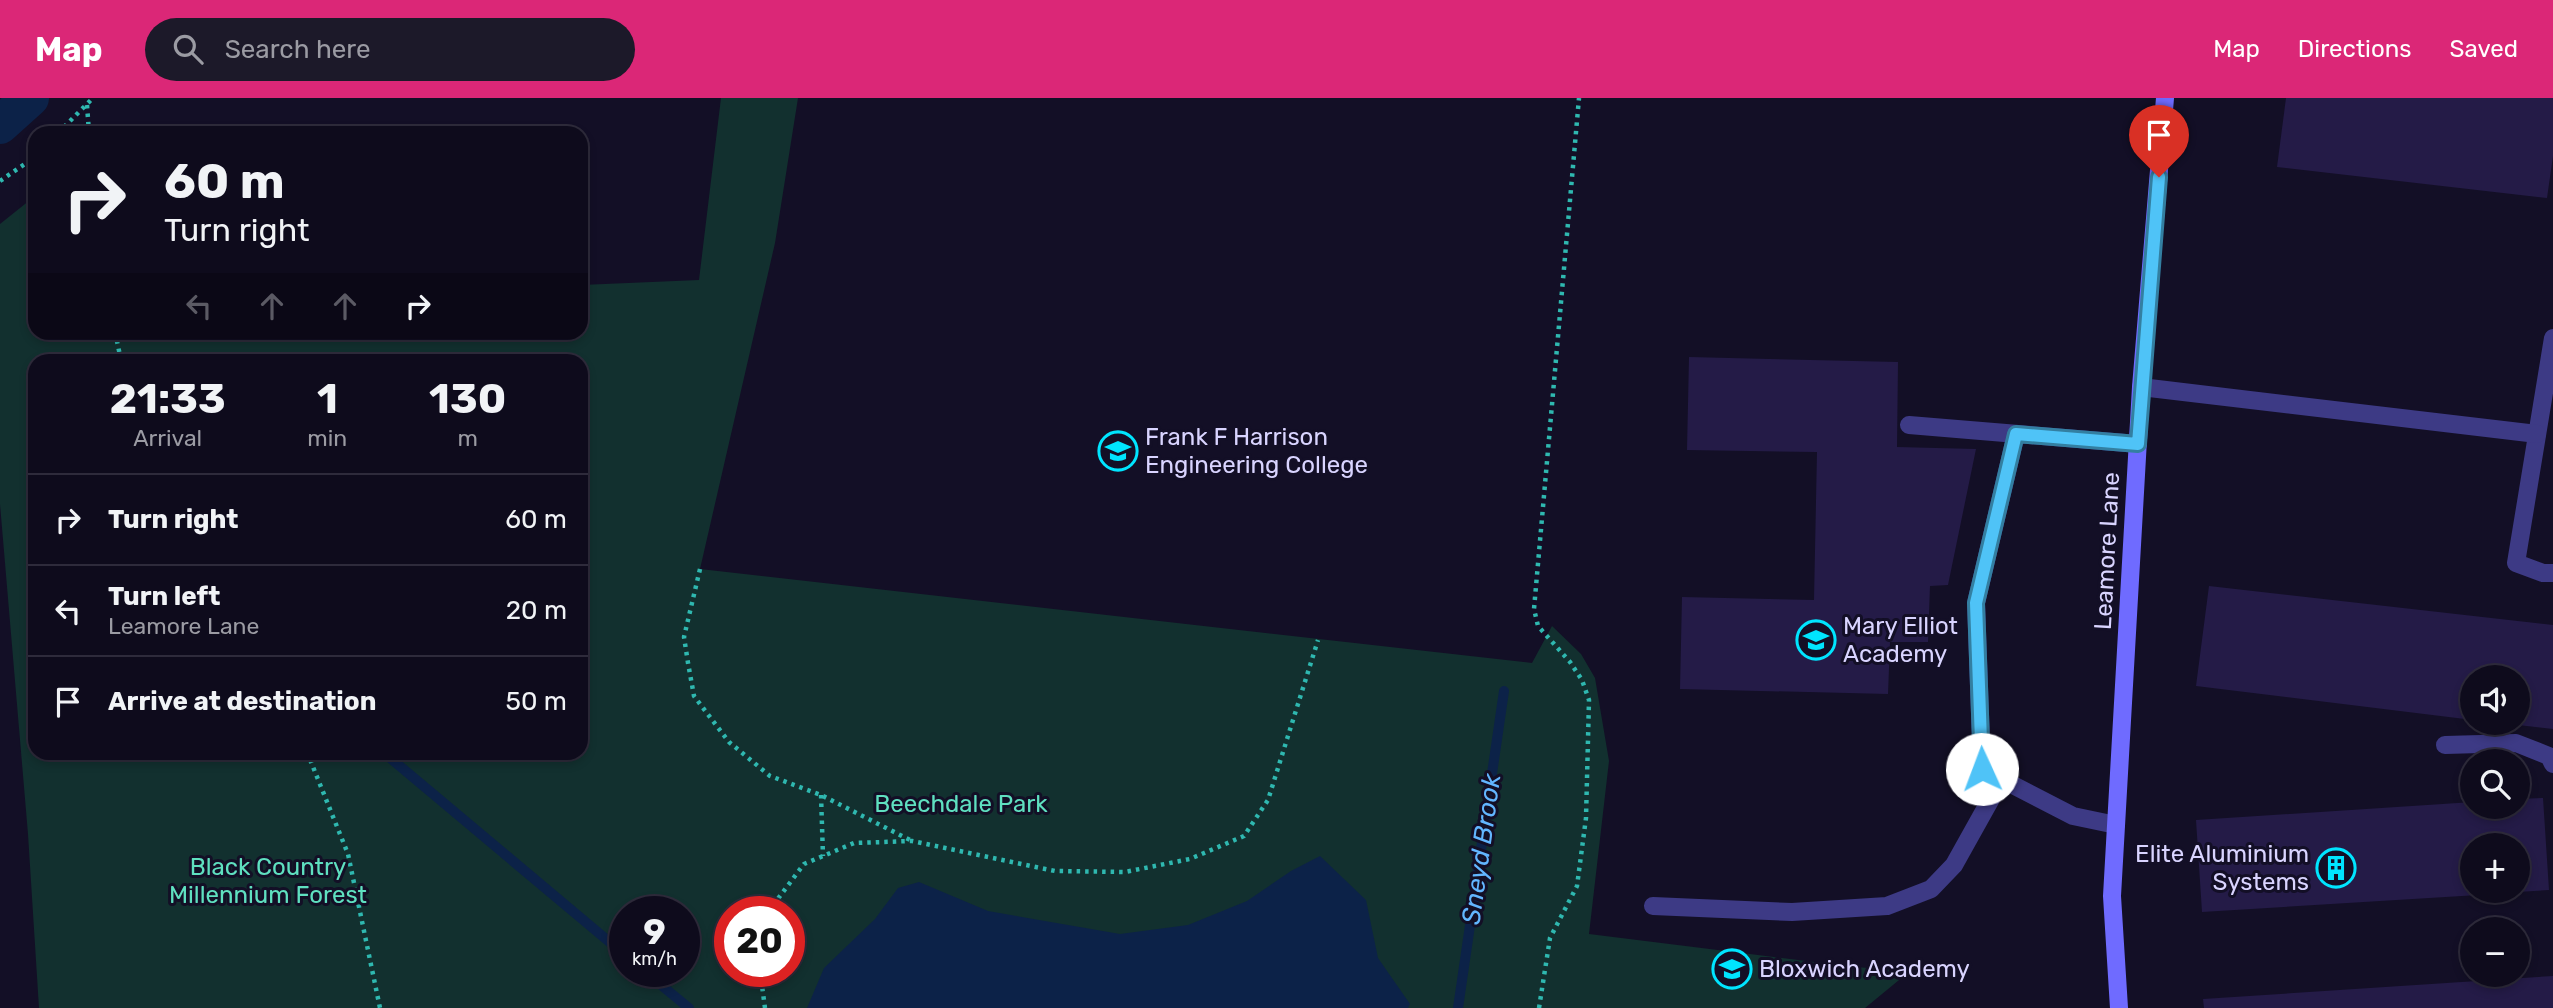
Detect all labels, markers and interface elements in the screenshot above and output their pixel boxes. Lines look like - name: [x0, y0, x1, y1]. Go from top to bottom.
- search box: [145, 18, 635, 81]
- text: Map: [35, 30, 103, 69]
- icon: search: [169, 30, 207, 68]
- text: Search here: [225, 34, 370, 65]
- text: Map: [2213, 35, 2260, 63]
- text: Directions: [2298, 35, 2411, 63]
- text: Saved: [2449, 35, 2518, 63]
- pin: [2129, 105, 2189, 177]
- icon: arrive: [2140, 116, 2178, 154]
- text: 60 m: [164, 152, 285, 210]
- icon: right: [49, 154, 140, 245]
- text: Turn right: [164, 211, 309, 249]
- icon: left: [180, 287, 218, 325]
- icon: ahead: [253, 287, 291, 325]
- icon: ahead: [326, 287, 364, 325]
- icon: right: [399, 287, 437, 325]
- text: 21:33: [110, 374, 226, 424]
- text: 1: [317, 374, 338, 424]
- text: 130: [429, 374, 506, 424]
- place label: Frank F Harrison Engineering College: [1145, 423, 1368, 479]
- text: Arrival: [133, 424, 202, 452]
- text: min: [307, 424, 347, 452]
- text: m: [457, 424, 478, 452]
- school or university icon: Frank F Harrison Engineering College: [1097, 430, 1139, 472]
- street label: Leamore Lane: [2089, 471, 2125, 631]
- icon: right: [49, 501, 87, 539]
- text: Turn right: [108, 504, 238, 535]
- text: 60 m: [505, 504, 567, 535]
- text: Turn left: [108, 581, 220, 612]
- icon: left: [49, 592, 87, 630]
- text: 20 m: [506, 595, 567, 626]
- text: Leamore Lane: [108, 612, 259, 640]
- place label: Mary Elliot Academy: [1843, 612, 1958, 668]
- school or university icon: Mary Elliot Academy: [1795, 619, 1837, 661]
- map controls: [2460, 665, 2530, 987]
- button: sound: [2460, 665, 2530, 735]
- icon: arrive: [49, 683, 87, 721]
- text: Arrive at destination: [108, 686, 376, 717]
- text: 50 m: [506, 686, 567, 717]
- position arrow: [1945, 732, 2019, 806]
- button: search: [2460, 749, 2530, 819]
- water label: Sneyd Brook: [1456, 771, 1508, 927]
- park label: Beechdale Park: [874, 790, 1048, 818]
- button: +: [2460, 833, 2530, 903]
- place label: Elite Aluminium Systems: [2135, 840, 2309, 896]
- building icon: Elite Aluminium Systems: [2315, 847, 2357, 889]
- park label: Black Country Millennium Forest: [169, 853, 367, 909]
- speed limit sign: 20: [714, 896, 805, 987]
- text: 9: [643, 911, 666, 953]
- button: −: [2460, 917, 2530, 987]
- text: km/h: [632, 948, 677, 970]
- school or university icon: Bloxwich Academy: [1711, 948, 1753, 990]
- place label: Bloxwich Academy: [1759, 955, 1970, 983]

